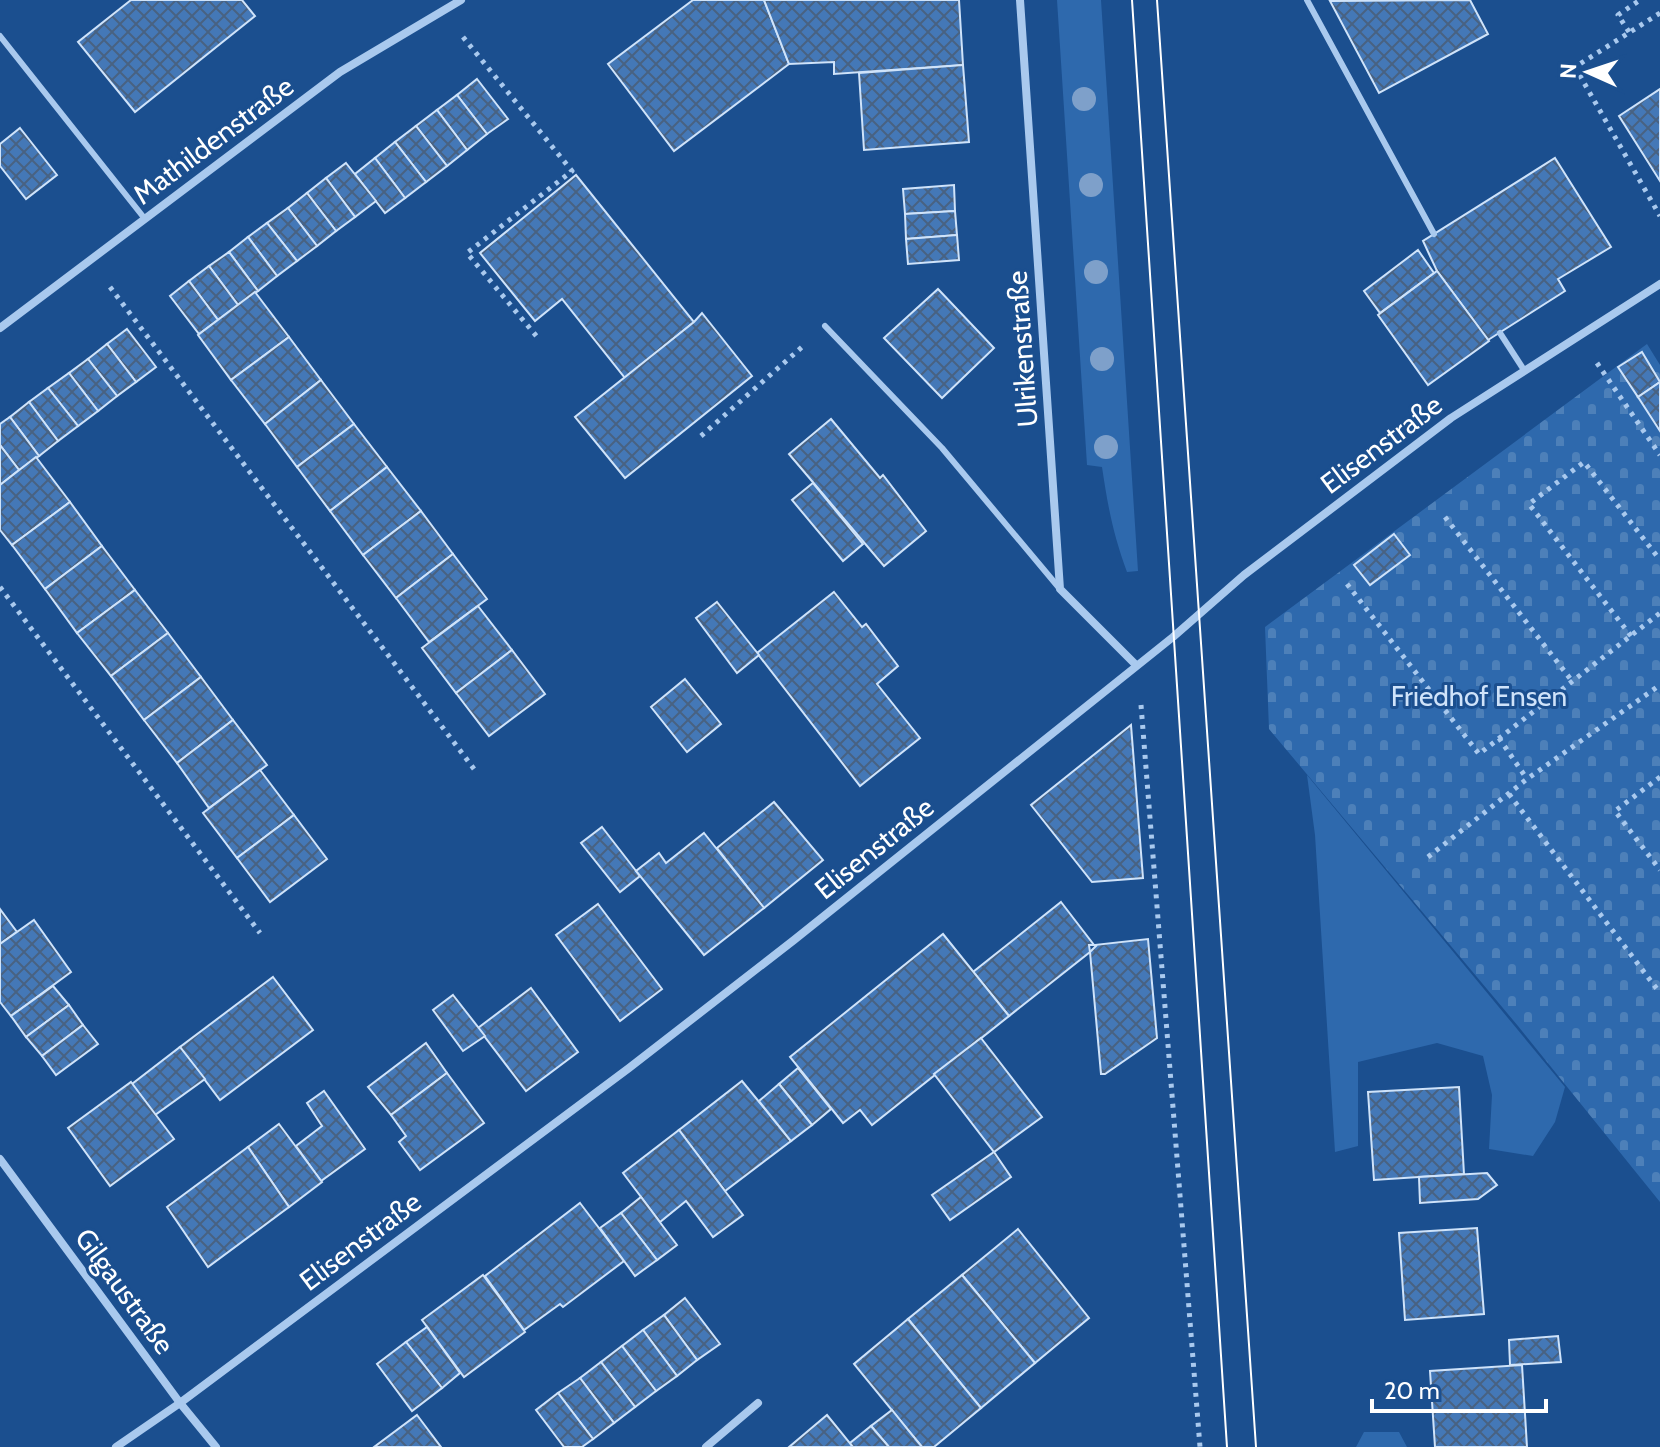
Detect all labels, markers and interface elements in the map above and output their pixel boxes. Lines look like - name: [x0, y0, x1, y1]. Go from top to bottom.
- north arrow: [1548, 32, 1628, 112]
- text: N: [1555, 63, 1582, 79]
- street label: Mathildenstraße: [126, 69, 300, 211]
- street label: Ulrikenstraße: [1000, 270, 1044, 428]
- street label: Elisenstraße: [1314, 387, 1448, 501]
- park label: Friedhof Ensen: [1391, 679, 1567, 713]
- street label: Elisenstraße: [808, 790, 940, 906]
- street label: Elisenstraße: [293, 1184, 427, 1298]
- street label: Gilgaustraße: [68, 1222, 182, 1360]
- scale bar: [1372, 1363, 1546, 1413]
- text: 20 m: [1384, 1376, 1440, 1405]

